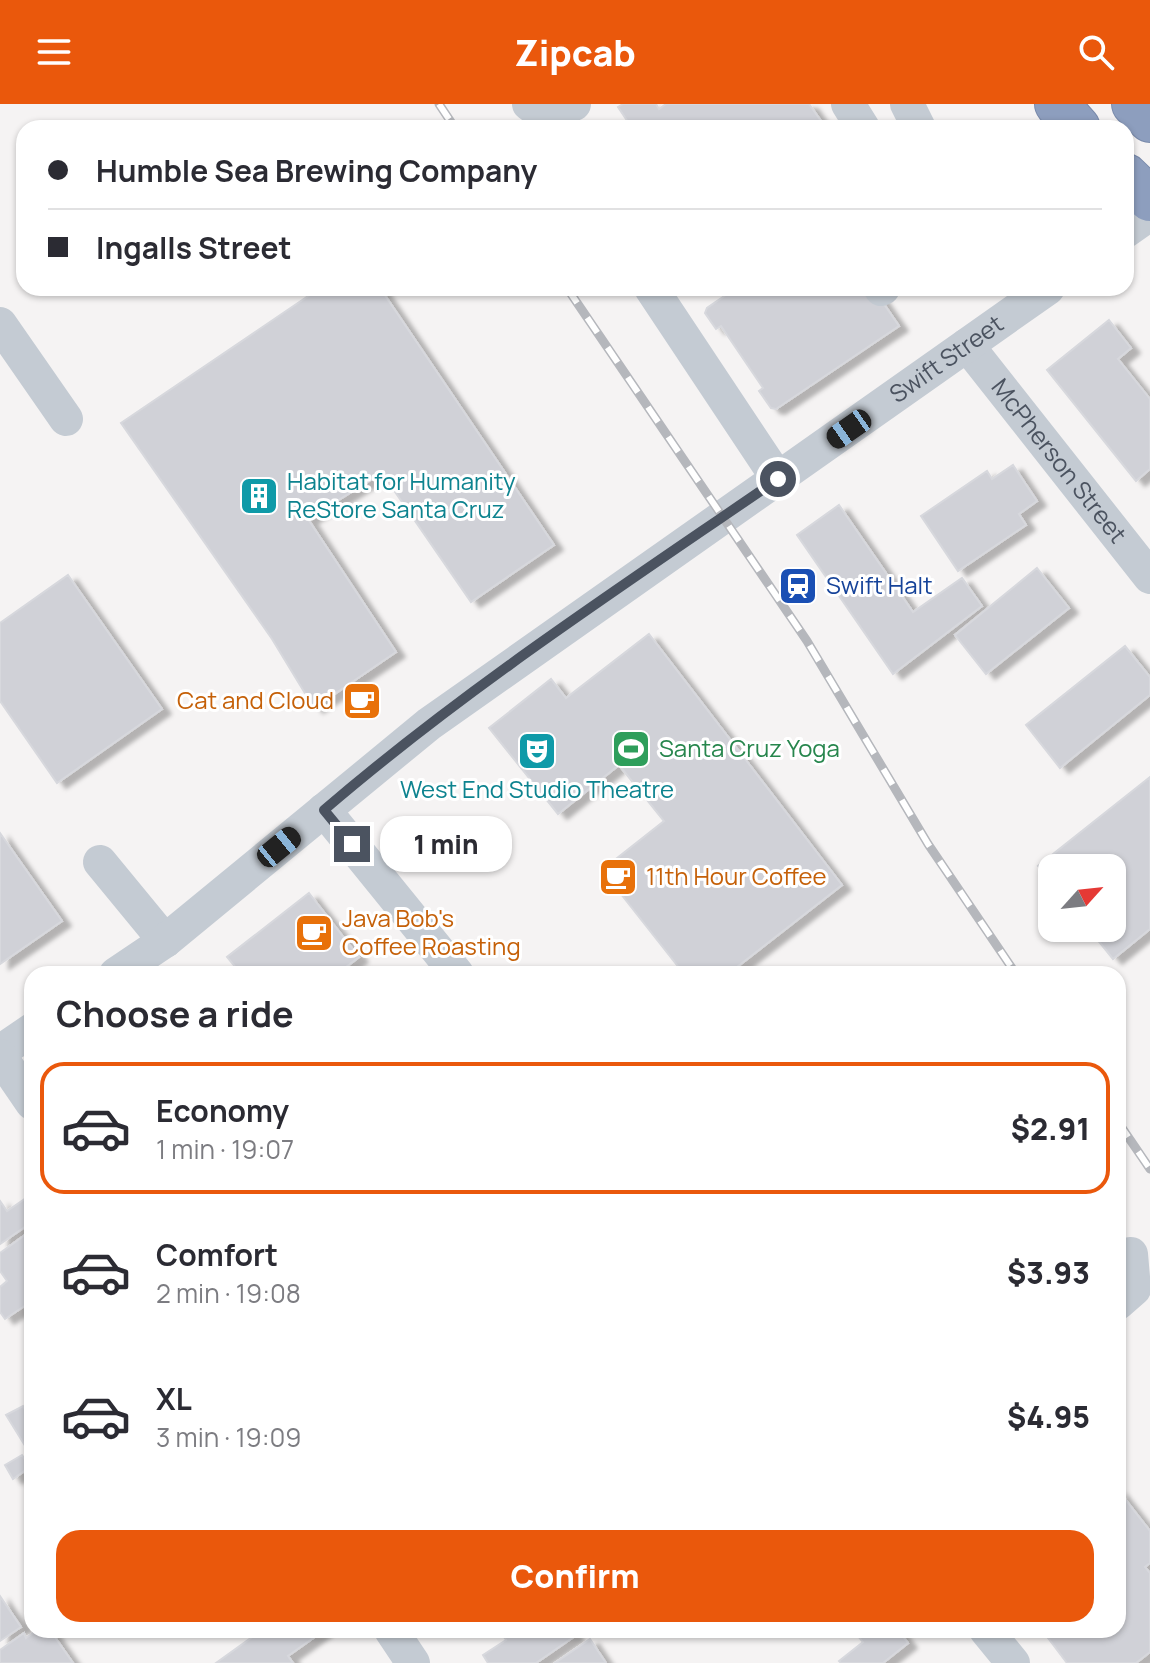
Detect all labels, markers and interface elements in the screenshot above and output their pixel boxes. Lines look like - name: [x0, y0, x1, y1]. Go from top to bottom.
- text: Zipcab: [514, 28, 636, 77]
- icon: menu: [32, 30, 76, 74]
- icon: search: [1074, 30, 1118, 74]
- text: Humble Sea Brewing Company: [96, 150, 537, 191]
- text: Ingalls Street: [96, 227, 292, 268]
- street label: Swift Street: [882, 307, 1009, 410]
- street label: McPherson Street: [985, 371, 1135, 549]
- car: [822, 405, 876, 453]
- route start: [760, 461, 796, 497]
- place label: Habitat for Humanity ReStore Santa Cruz: [287, 464, 516, 525]
- building icon: Habitat for Humanity ReStore Santa Cruz: [238, 475, 280, 517]
- station icon: Swift Halt: [777, 565, 819, 607]
- place label: Swift Halt: [826, 568, 933, 601]
- cafe icon: Cat and Cloud: [341, 680, 383, 722]
- place label: Cat and Cloud: [177, 683, 334, 716]
- sports icon: Santa Cruz Yoga: [610, 728, 652, 770]
- theatre icon: West End Studio Theatre: [516, 730, 558, 772]
- place label: Santa Cruz Yoga: [659, 731, 840, 764]
- place label: West End Studio Theatre: [400, 772, 674, 805]
- callout: 1 min: [380, 816, 512, 872]
- car: [253, 823, 305, 871]
- route end: [334, 826, 370, 862]
- text: 1 min: [413, 826, 479, 862]
- north arrow: [1038, 854, 1126, 942]
- map controls: [1038, 854, 1126, 942]
- cafe icon: 11th Hour Coffee: [597, 856, 639, 898]
- place label: 11th Hour Coffee: [646, 859, 827, 892]
- place label: Java Bob's Coffee Roasting: [342, 901, 521, 962]
- cafe icon: Java Bob's Coffee Roasting: [293, 912, 335, 954]
- text: Choose a ride: [56, 989, 294, 1038]
- text: Economy: [156, 1090, 289, 1131]
- icon: car: [60, 1092, 132, 1164]
- text: $2.91: [1011, 1108, 1090, 1149]
- text: 1 min · 19:07: [156, 1131, 294, 1167]
- text: Comfort: [156, 1234, 278, 1275]
- icon: car: [60, 1236, 132, 1308]
- text: $3.93: [1007, 1252, 1090, 1293]
- text: 2 min · 19:08: [156, 1275, 301, 1311]
- text: XL: [156, 1378, 192, 1419]
- icon: car: [60, 1380, 132, 1452]
- text: $4.95: [1007, 1396, 1090, 1437]
- text: 3 min · 19:09: [156, 1419, 301, 1455]
- button: Confirm: [56, 1530, 1094, 1622]

